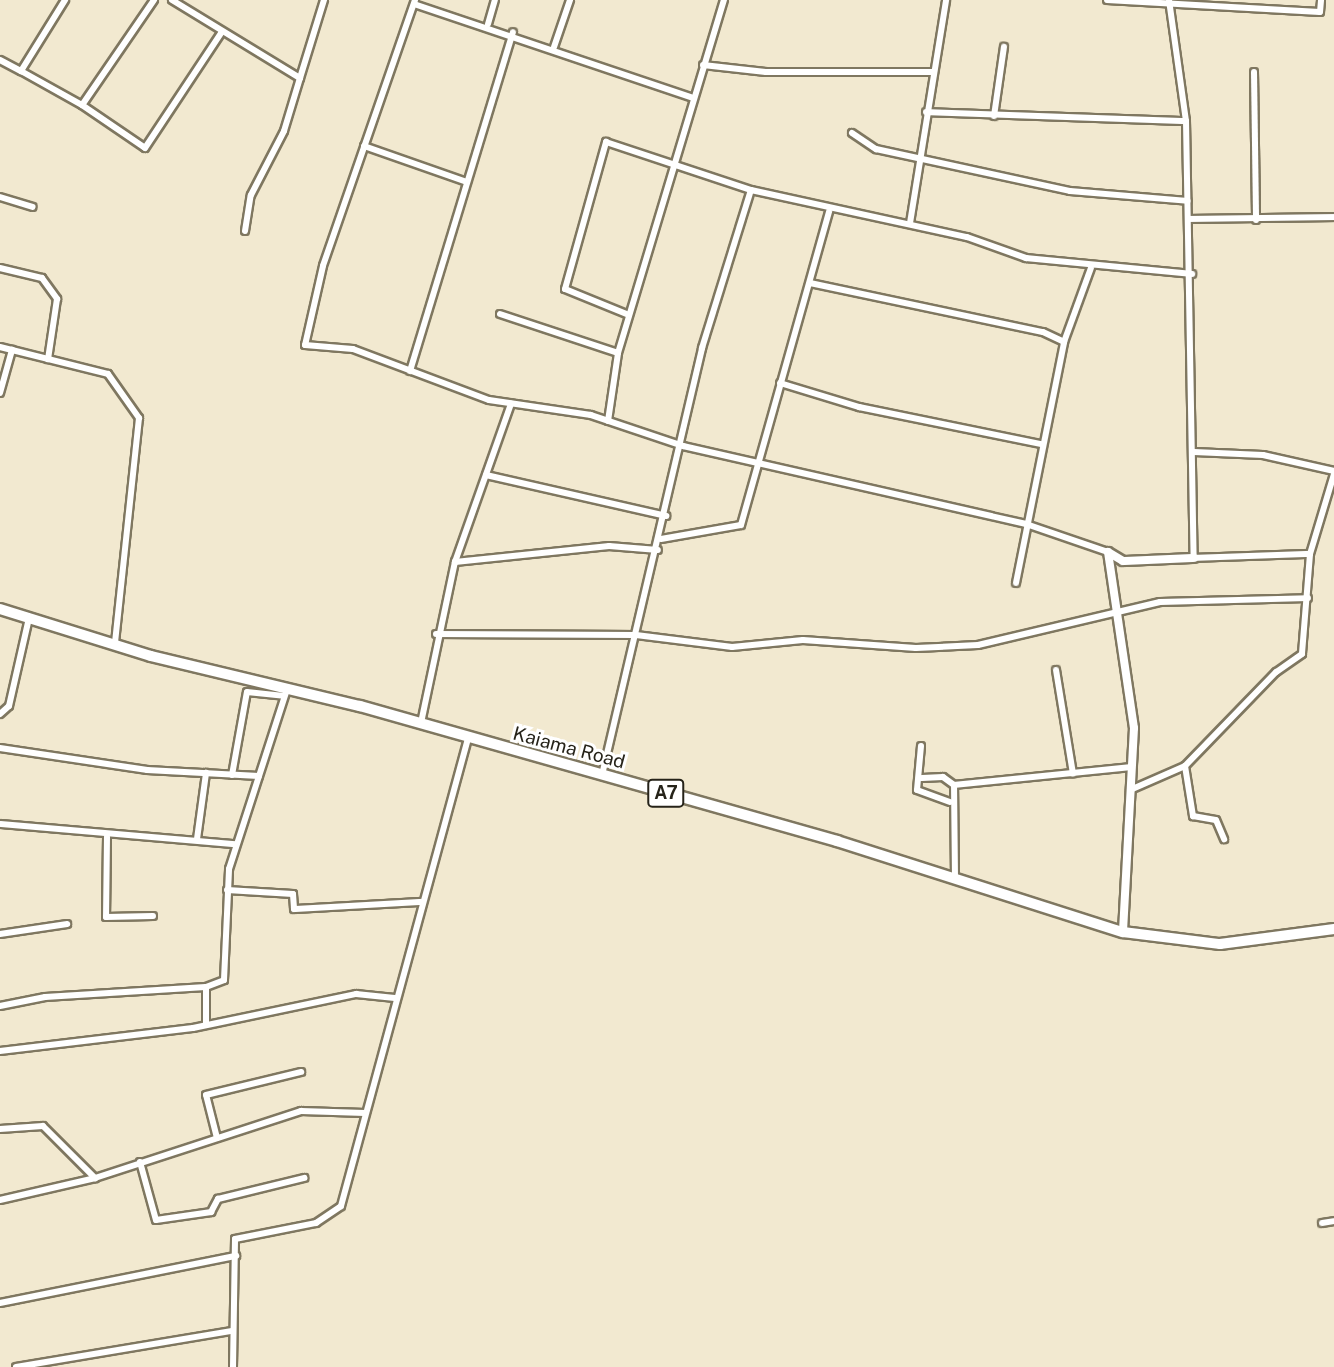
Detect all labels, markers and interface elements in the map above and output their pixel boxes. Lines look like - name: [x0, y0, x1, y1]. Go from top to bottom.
- street label: Kaiama Road: [510, 722, 628, 774]
- road number: A7: [647, 778, 685, 808]

